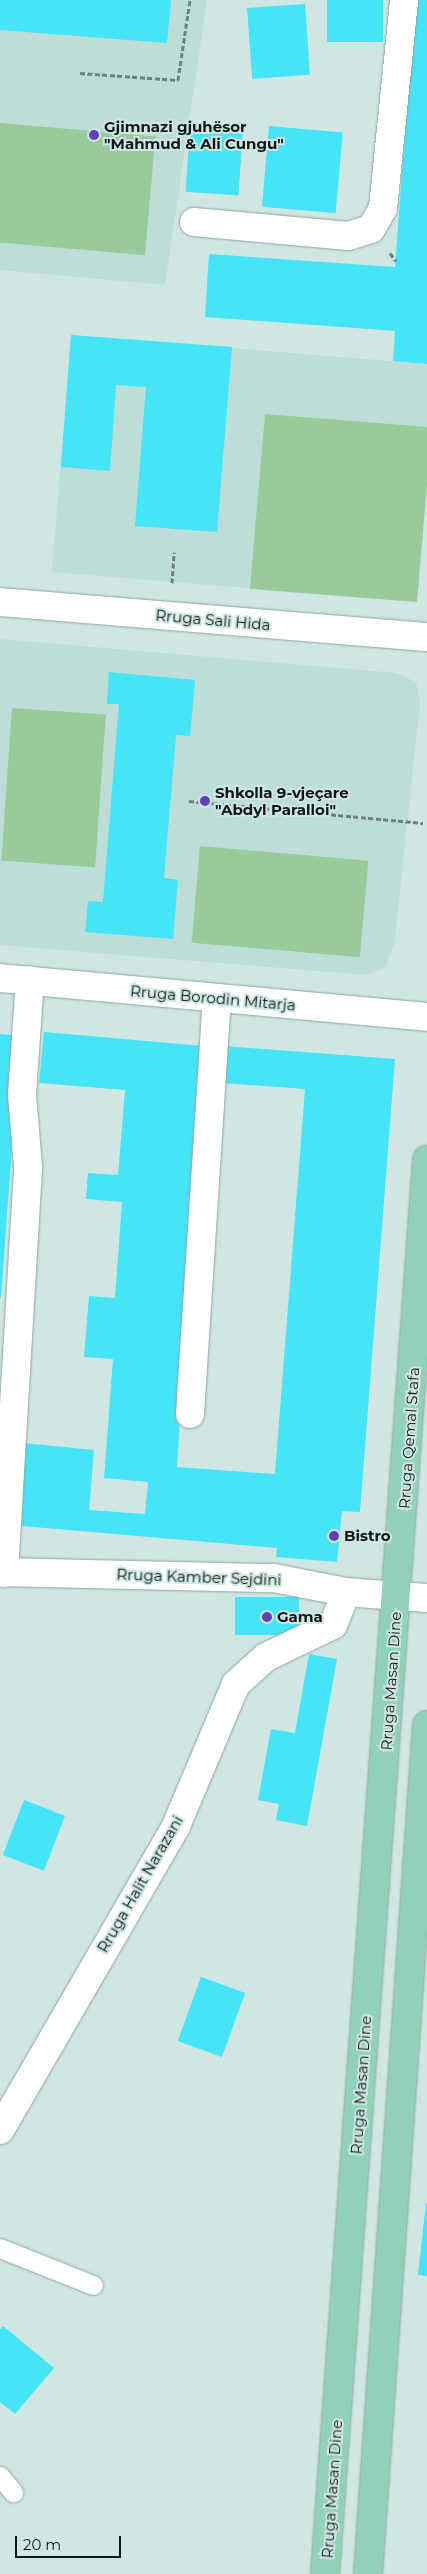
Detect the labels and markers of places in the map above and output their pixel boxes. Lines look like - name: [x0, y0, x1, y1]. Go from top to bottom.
- place label: Gjimnazi gjuhësor "Mahmud & Ali Cungu": [104, 117, 284, 152]
- marker: Gjimnazi gjuhësor "Mahmud & Ali Cungu": [88, 129, 100, 141]
- place label: Shkolla 9-vjeçare "Abdyl Paralloi": [215, 783, 349, 818]
- marker: Shkolla 9-vjeçare "Abdyl Paralloi": [199, 795, 211, 807]
- place label: Bistro: [344, 1527, 391, 1545]
- marker: Bistro: [328, 1530, 340, 1542]
- place label: Gama: [277, 1608, 323, 1626]
- marker: Gama: [261, 1611, 273, 1623]

